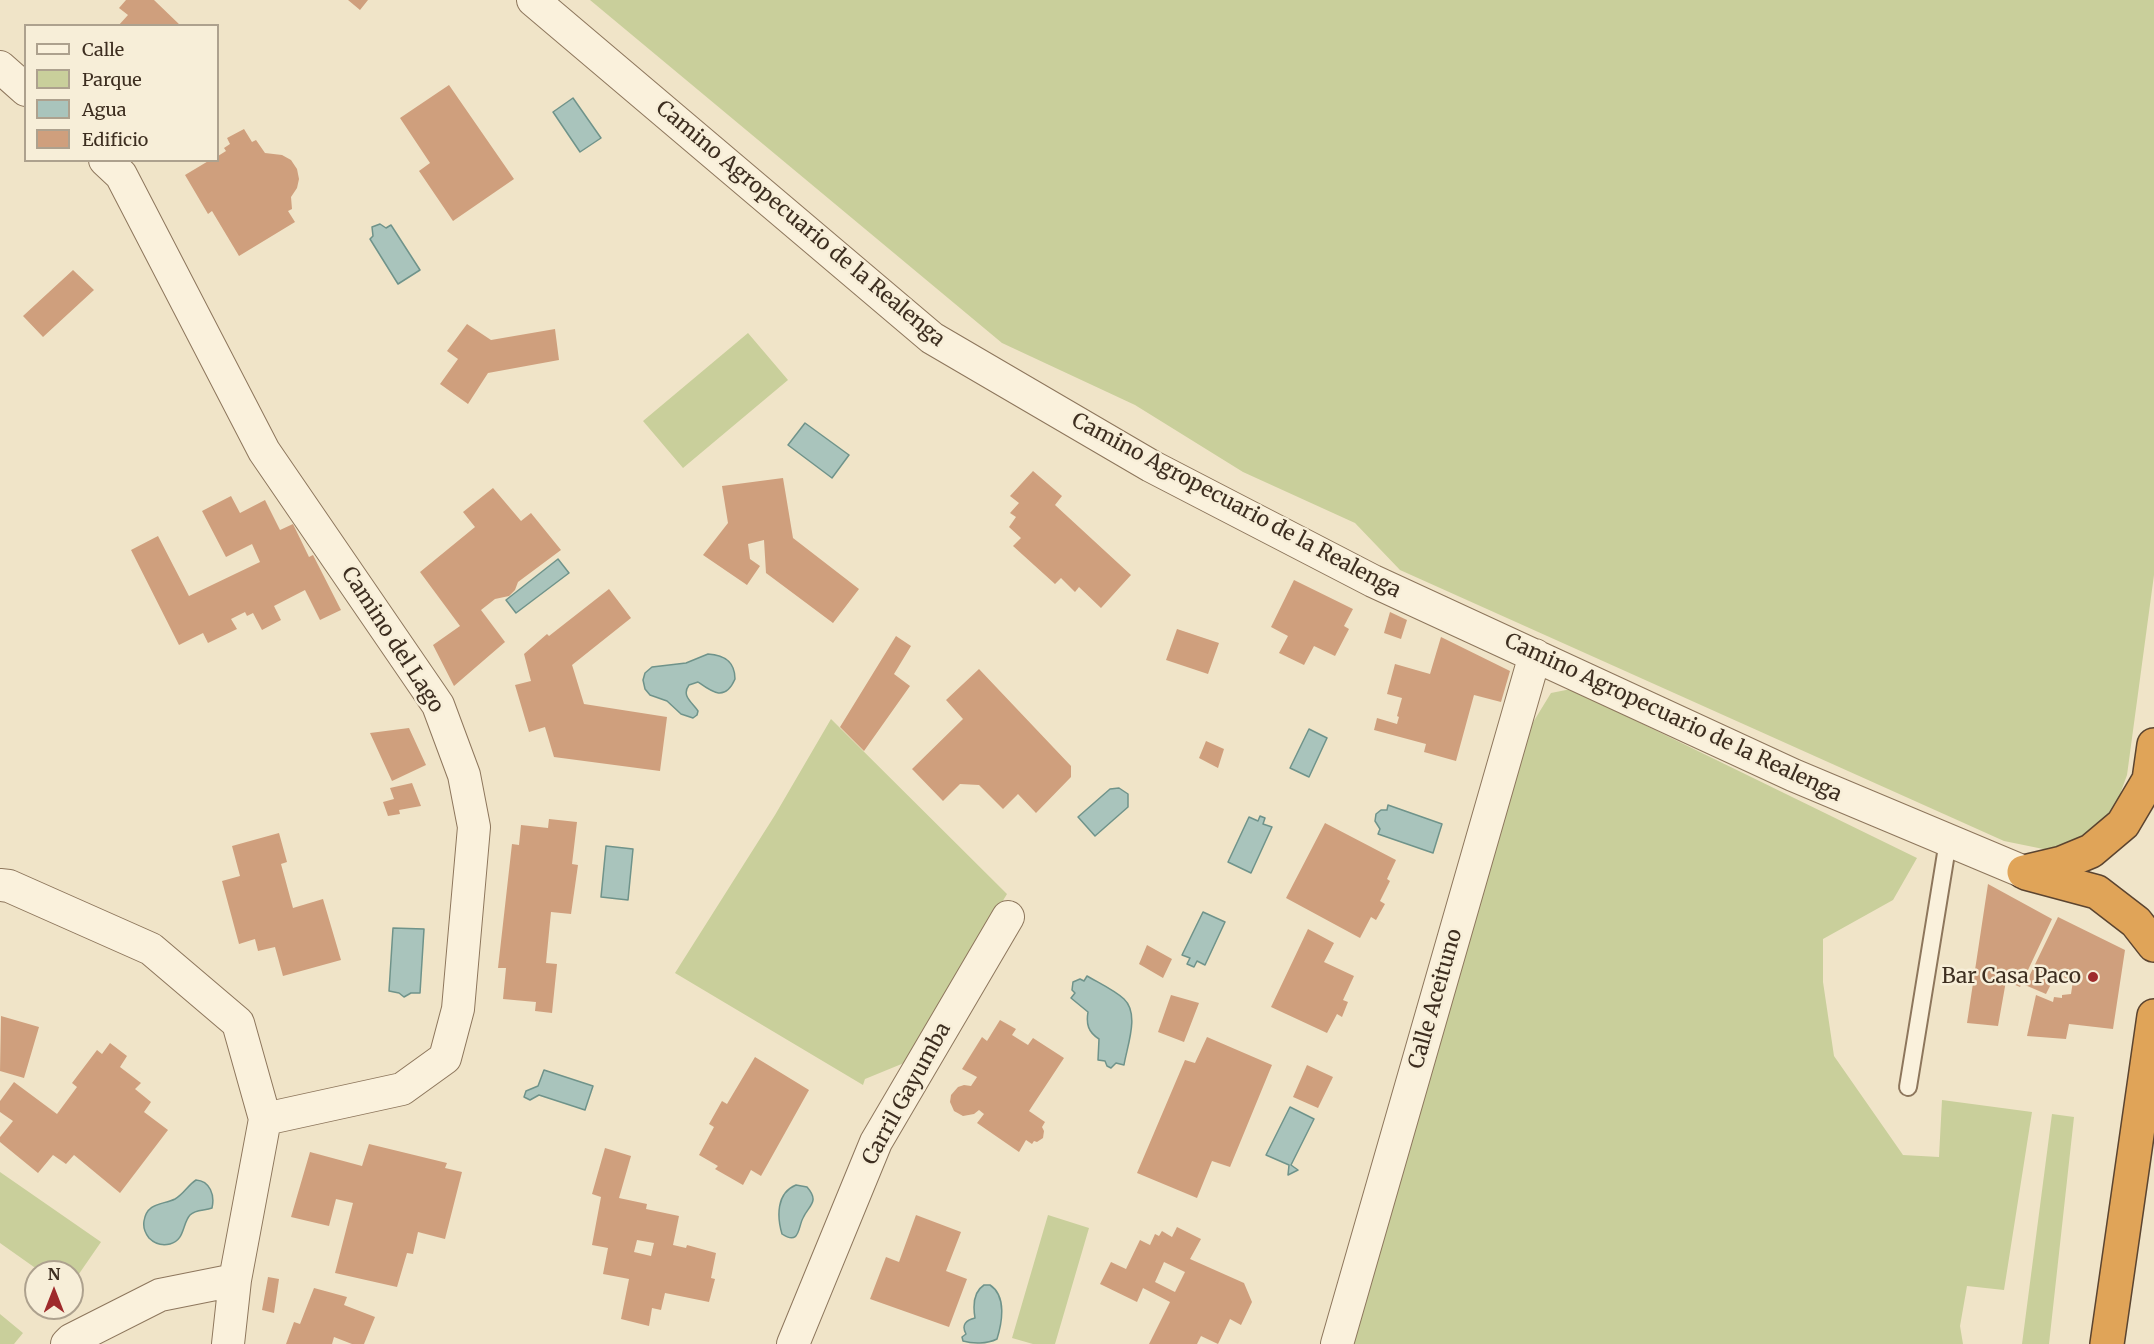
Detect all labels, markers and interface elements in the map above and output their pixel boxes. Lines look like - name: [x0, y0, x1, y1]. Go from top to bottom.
- legend: [24, 24, 219, 162]
- text: Calle: [82, 38, 124, 61]
- text: Parque: [82, 68, 142, 91]
- street label: Camino Agropecuario de la Realenga: [650, 96, 950, 352]
- text: Agua: [82, 98, 127, 121]
- text: Edificio: [82, 128, 148, 151]
- street label: Camino Agropecuario de la Realenga: [1067, 408, 1405, 604]
- street label: Camino del Lago: [335, 562, 449, 718]
- street label: Camino Agropecuario de la Realenga: [1500, 629, 1846, 807]
- street label: Calle Aceituno: [1404, 926, 1468, 1072]
- place label: Bar Casa Paco: [1941, 964, 2081, 990]
- marker: Bar Casa Paco: [2086, 970, 2100, 984]
- street label: Carril Gayumba: [858, 1019, 956, 1169]
- north arrow: [24, 1260, 84, 1320]
- text: N: [48, 1264, 60, 1284]

